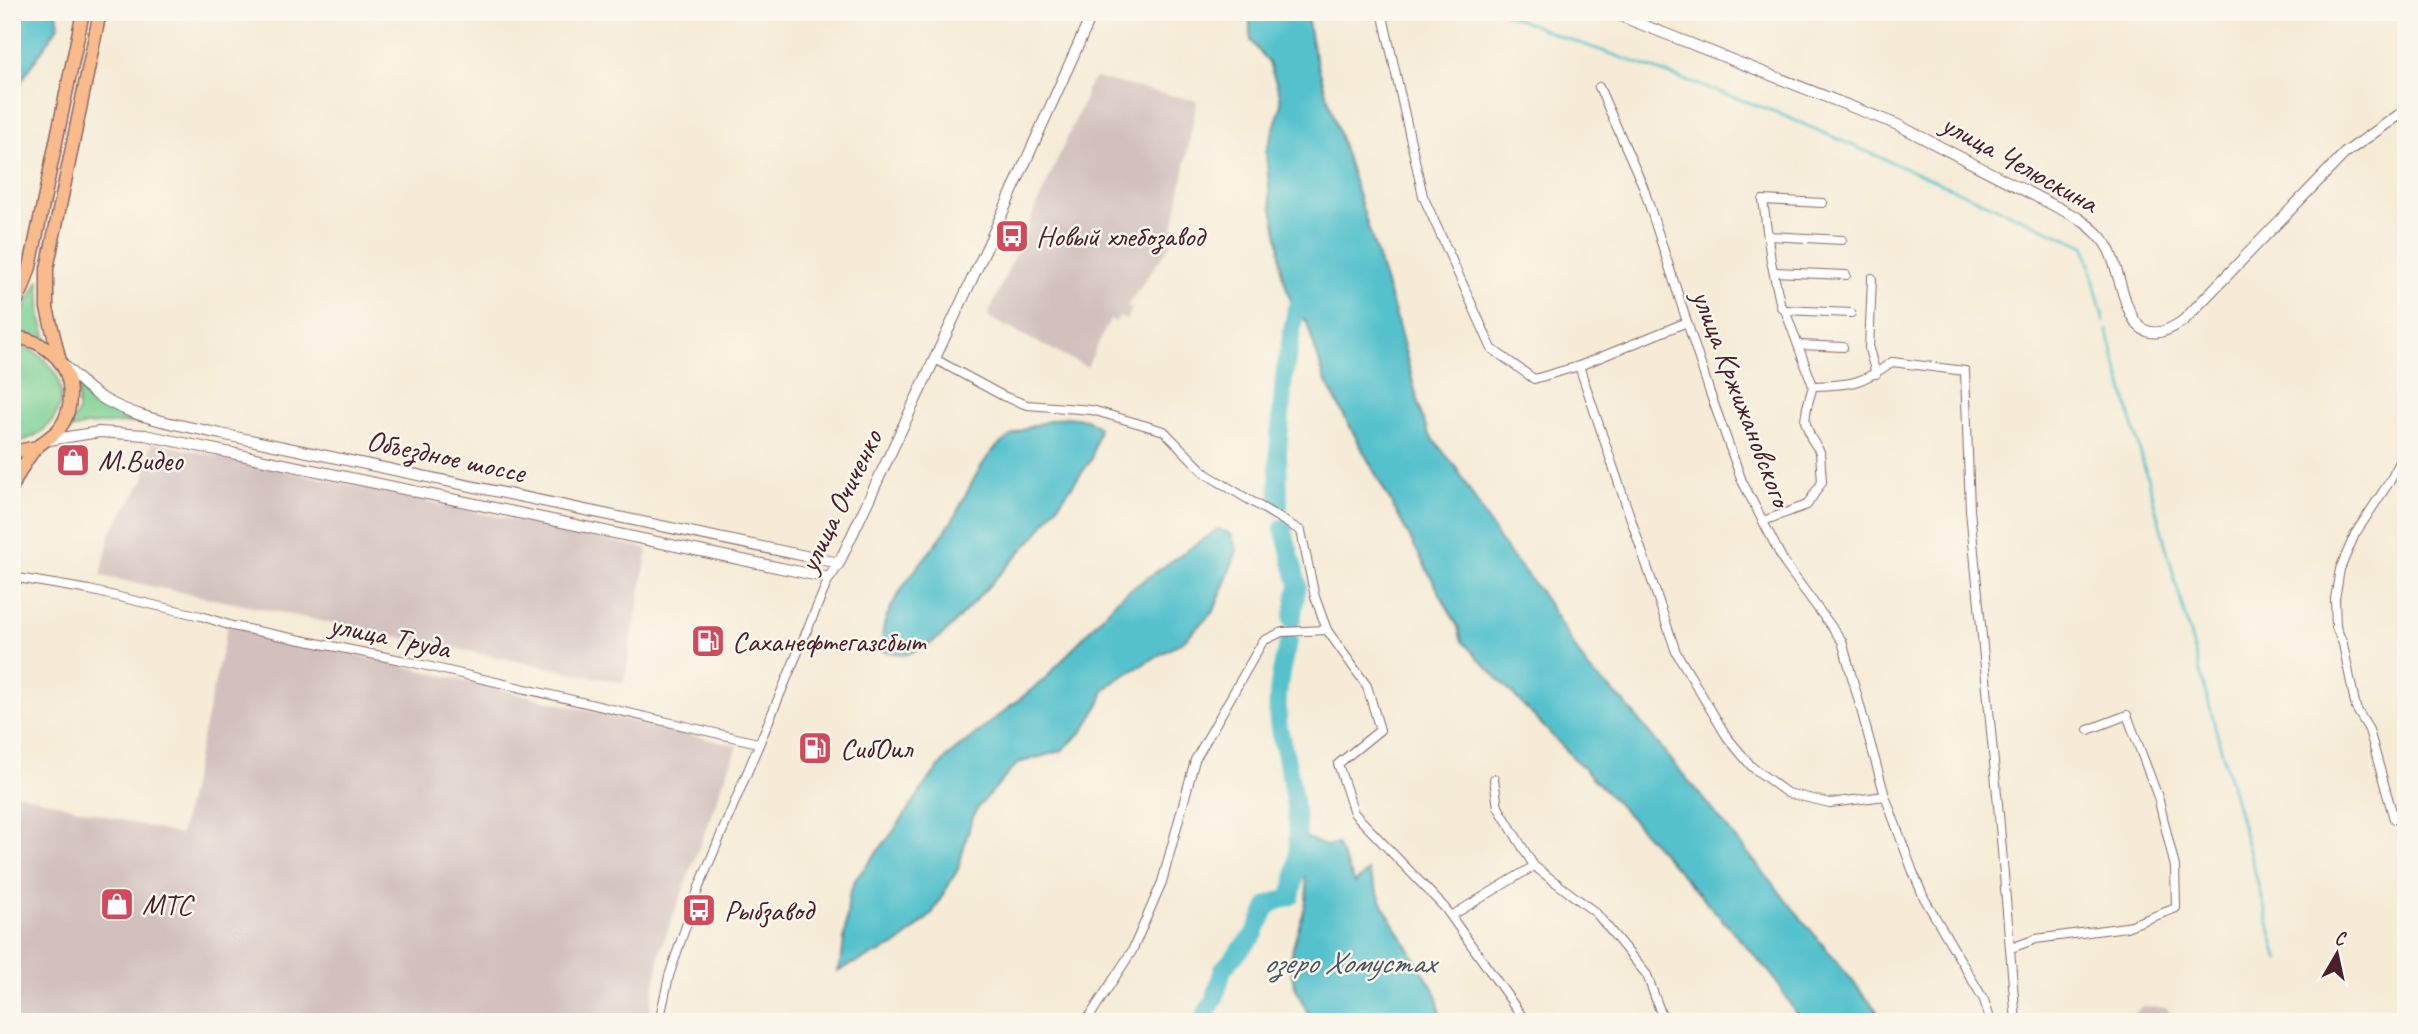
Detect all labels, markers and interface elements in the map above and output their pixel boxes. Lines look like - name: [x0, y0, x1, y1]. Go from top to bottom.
- street label: улица Челюскина: [1933, 104, 2106, 222]
- bus stop icon: Новый хлебозавод: [993, 217, 1031, 255]
- place label: Новый хлебозавод: [1036, 217, 1207, 255]
- street label: улица Кржижановского: [1683, 283, 1802, 515]
- street label: Объездное шоссе: [363, 421, 531, 492]
- street label: улица Очиченко: [788, 422, 891, 580]
- shop icon: М.Видео: [54, 441, 92, 479]
- place label: М.Видео: [98, 441, 184, 479]
- street label: улица Труда: [324, 604, 456, 668]
- fuel station icon: Саханефтегазсбыт: [689, 622, 727, 660]
- place label: Саханефтегазсбыт: [732, 622, 928, 660]
- fuel station icon: СибОил: [796, 729, 834, 767]
- place label: СибОил: [840, 729, 914, 767]
- shop icon: МТС: [98, 885, 136, 923]
- place label: МТС: [142, 885, 195, 923]
- bus stop icon: Рыбзавод: [680, 891, 718, 929]
- place label: Рыбзавод: [724, 891, 816, 929]
- north arrow: [2302, 918, 2372, 988]
- text: С: [2333, 926, 2349, 951]
- water label: озеро Хомустах: [1263, 942, 1440, 983]

